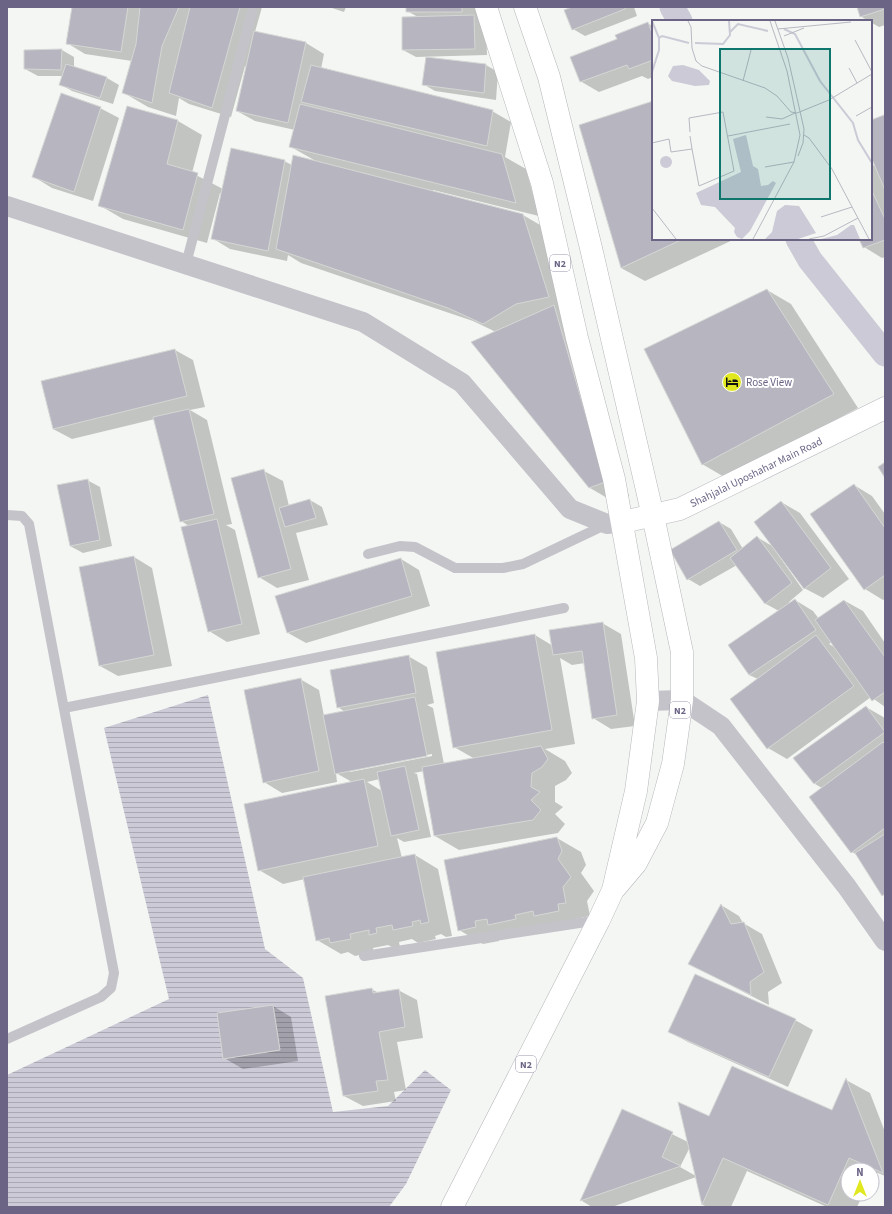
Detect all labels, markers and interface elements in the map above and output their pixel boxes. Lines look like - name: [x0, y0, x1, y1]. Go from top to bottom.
- inset map: [652, 20, 872, 240]
- road number: N2: [550, 255, 570, 271]
- hotel icon: Rose View: [721, 371, 743, 393]
- place label: Rose View: [746, 375, 792, 390]
- street label: Shahjalal Uposhahar Main Road: [687, 434, 825, 511]
- road number: N2: [670, 702, 690, 718]
- road number: N2: [516, 1056, 536, 1072]
- north arrow: [840, 1162, 880, 1202]
- text: N: [856, 1165, 864, 1180]

